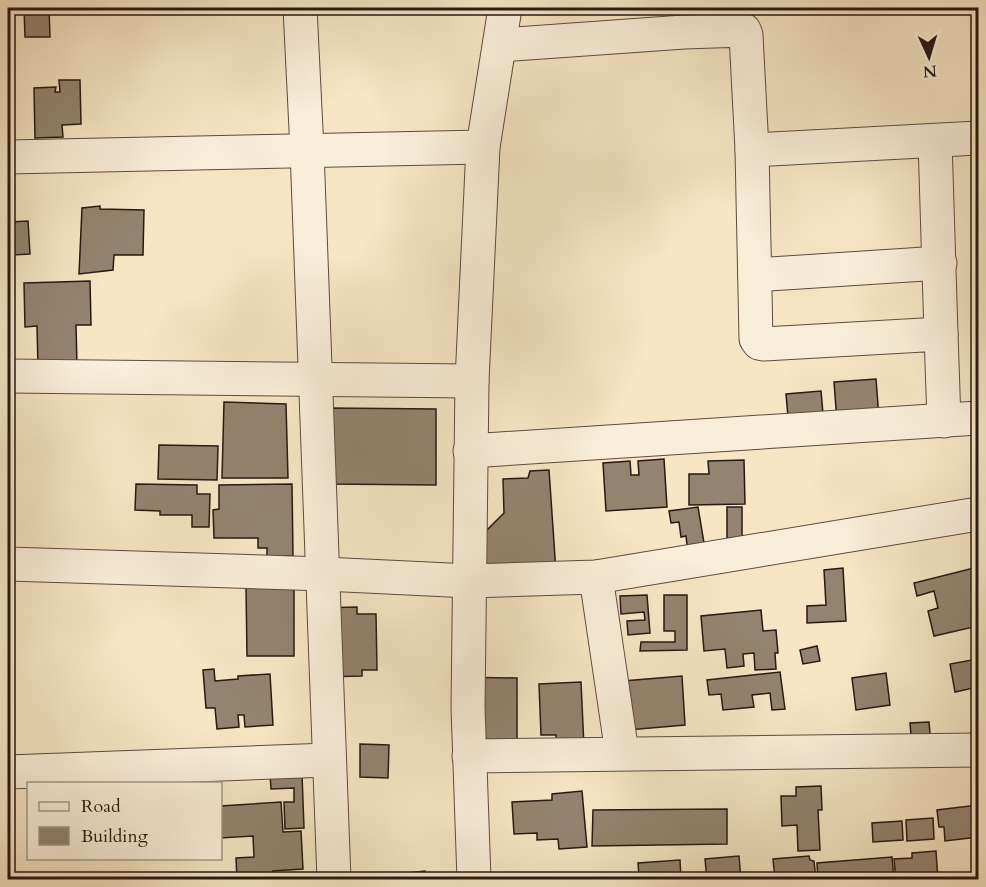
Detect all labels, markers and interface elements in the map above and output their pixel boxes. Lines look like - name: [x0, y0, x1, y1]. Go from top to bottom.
- north arrow: [899, 27, 959, 87]
- text: N: [922, 60, 938, 82]
- legend: [27, 782, 222, 860]
- text: Road: [81, 794, 121, 819]
- text: Building: [81, 824, 149, 849]

